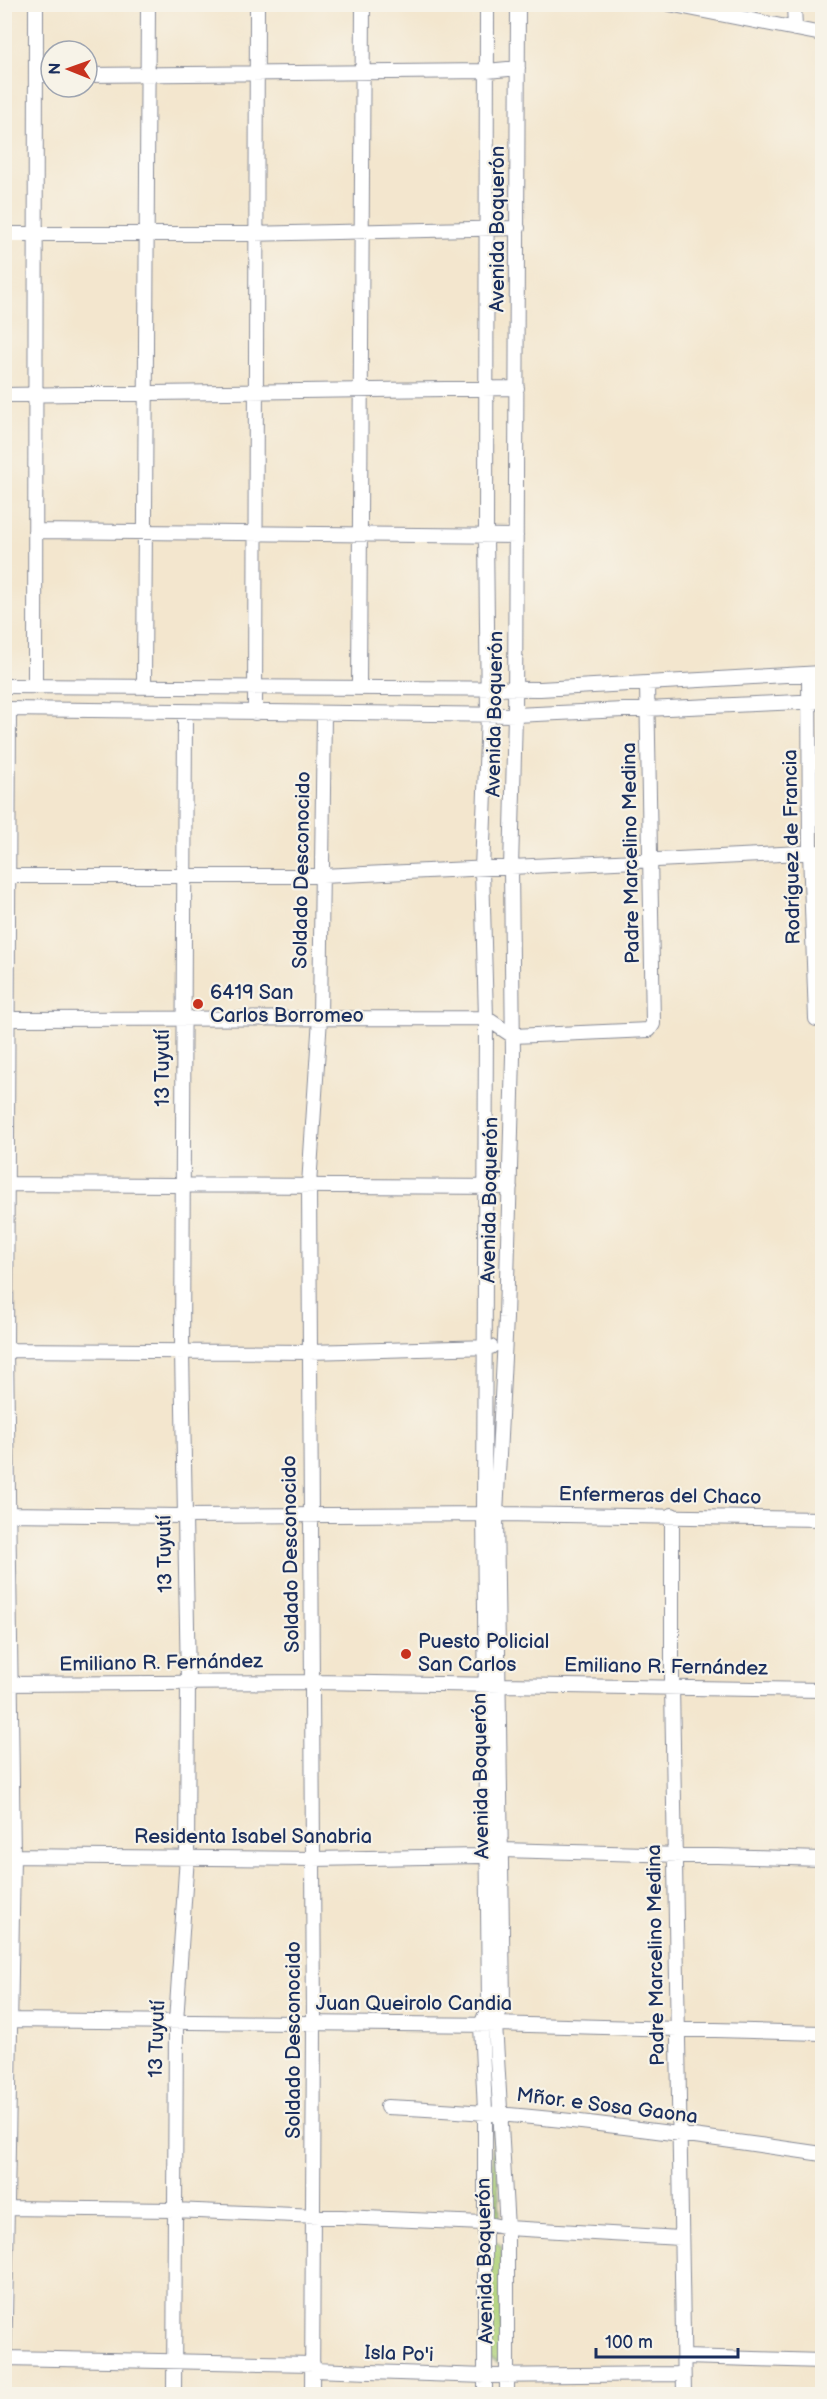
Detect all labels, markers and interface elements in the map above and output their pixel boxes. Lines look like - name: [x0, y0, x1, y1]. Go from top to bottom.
- north arrow: [39, 39, 99, 99]
- text: N: [46, 63, 65, 75]
- street label: Avenida Boquerón: [486, 146, 510, 312]
- street label: Avenida Boquerón: [482, 631, 508, 797]
- street label: Padre Marcelino Medina: [617, 742, 645, 964]
- street label: Rodríguez de Francia: [778, 749, 806, 945]
- street label: Soldado Desconocido: [288, 771, 316, 969]
- place label: 6419 San Carlos Borromeo: [210, 981, 364, 1028]
- marker: 6419 San Carlos Borromeo: [191, 997, 205, 1011]
- street label: 13 Tuyutí: [151, 1029, 175, 1107]
- street label: Avenida Boquerón: [477, 1117, 503, 1283]
- street label: Soldado Desconocido: [277, 1455, 305, 1653]
- street label: Enfermeras del Chaco: [558, 1482, 762, 1510]
- street label: 13 Tuyutí: [152, 1515, 178, 1593]
- place label: Puesto Policial San Carlos: [418, 1630, 549, 1677]
- marker: Puesto Policial San Carlos: [399, 1647, 413, 1661]
- street label: Emiliano R. Fernández: [59, 1649, 263, 1677]
- street label: Emiliano R. Fernández: [564, 1653, 768, 1681]
- street label: Avenida Boquerón: [468, 1693, 494, 1859]
- street label: Residenta Isabel Sanabria: [134, 1825, 372, 1849]
- street label: Padre Marcelino Medina: [642, 1844, 670, 2066]
- street label: Soldado Desconocido: [282, 1941, 306, 2139]
- street label: Juan Queirolo Candia: [316, 1992, 512, 2016]
- street label: 13 Tuyutí: [144, 2000, 170, 2078]
- street label: Mñor. e Sosa Gaona: [515, 2083, 699, 2129]
- street label: Avenida Boquerón: [472, 2178, 498, 2344]
- scale bar: [596, 2321, 738, 2359]
- text: 100 m: [605, 2332, 653, 2353]
- street label: Isla Po'i: [364, 2341, 434, 2367]

